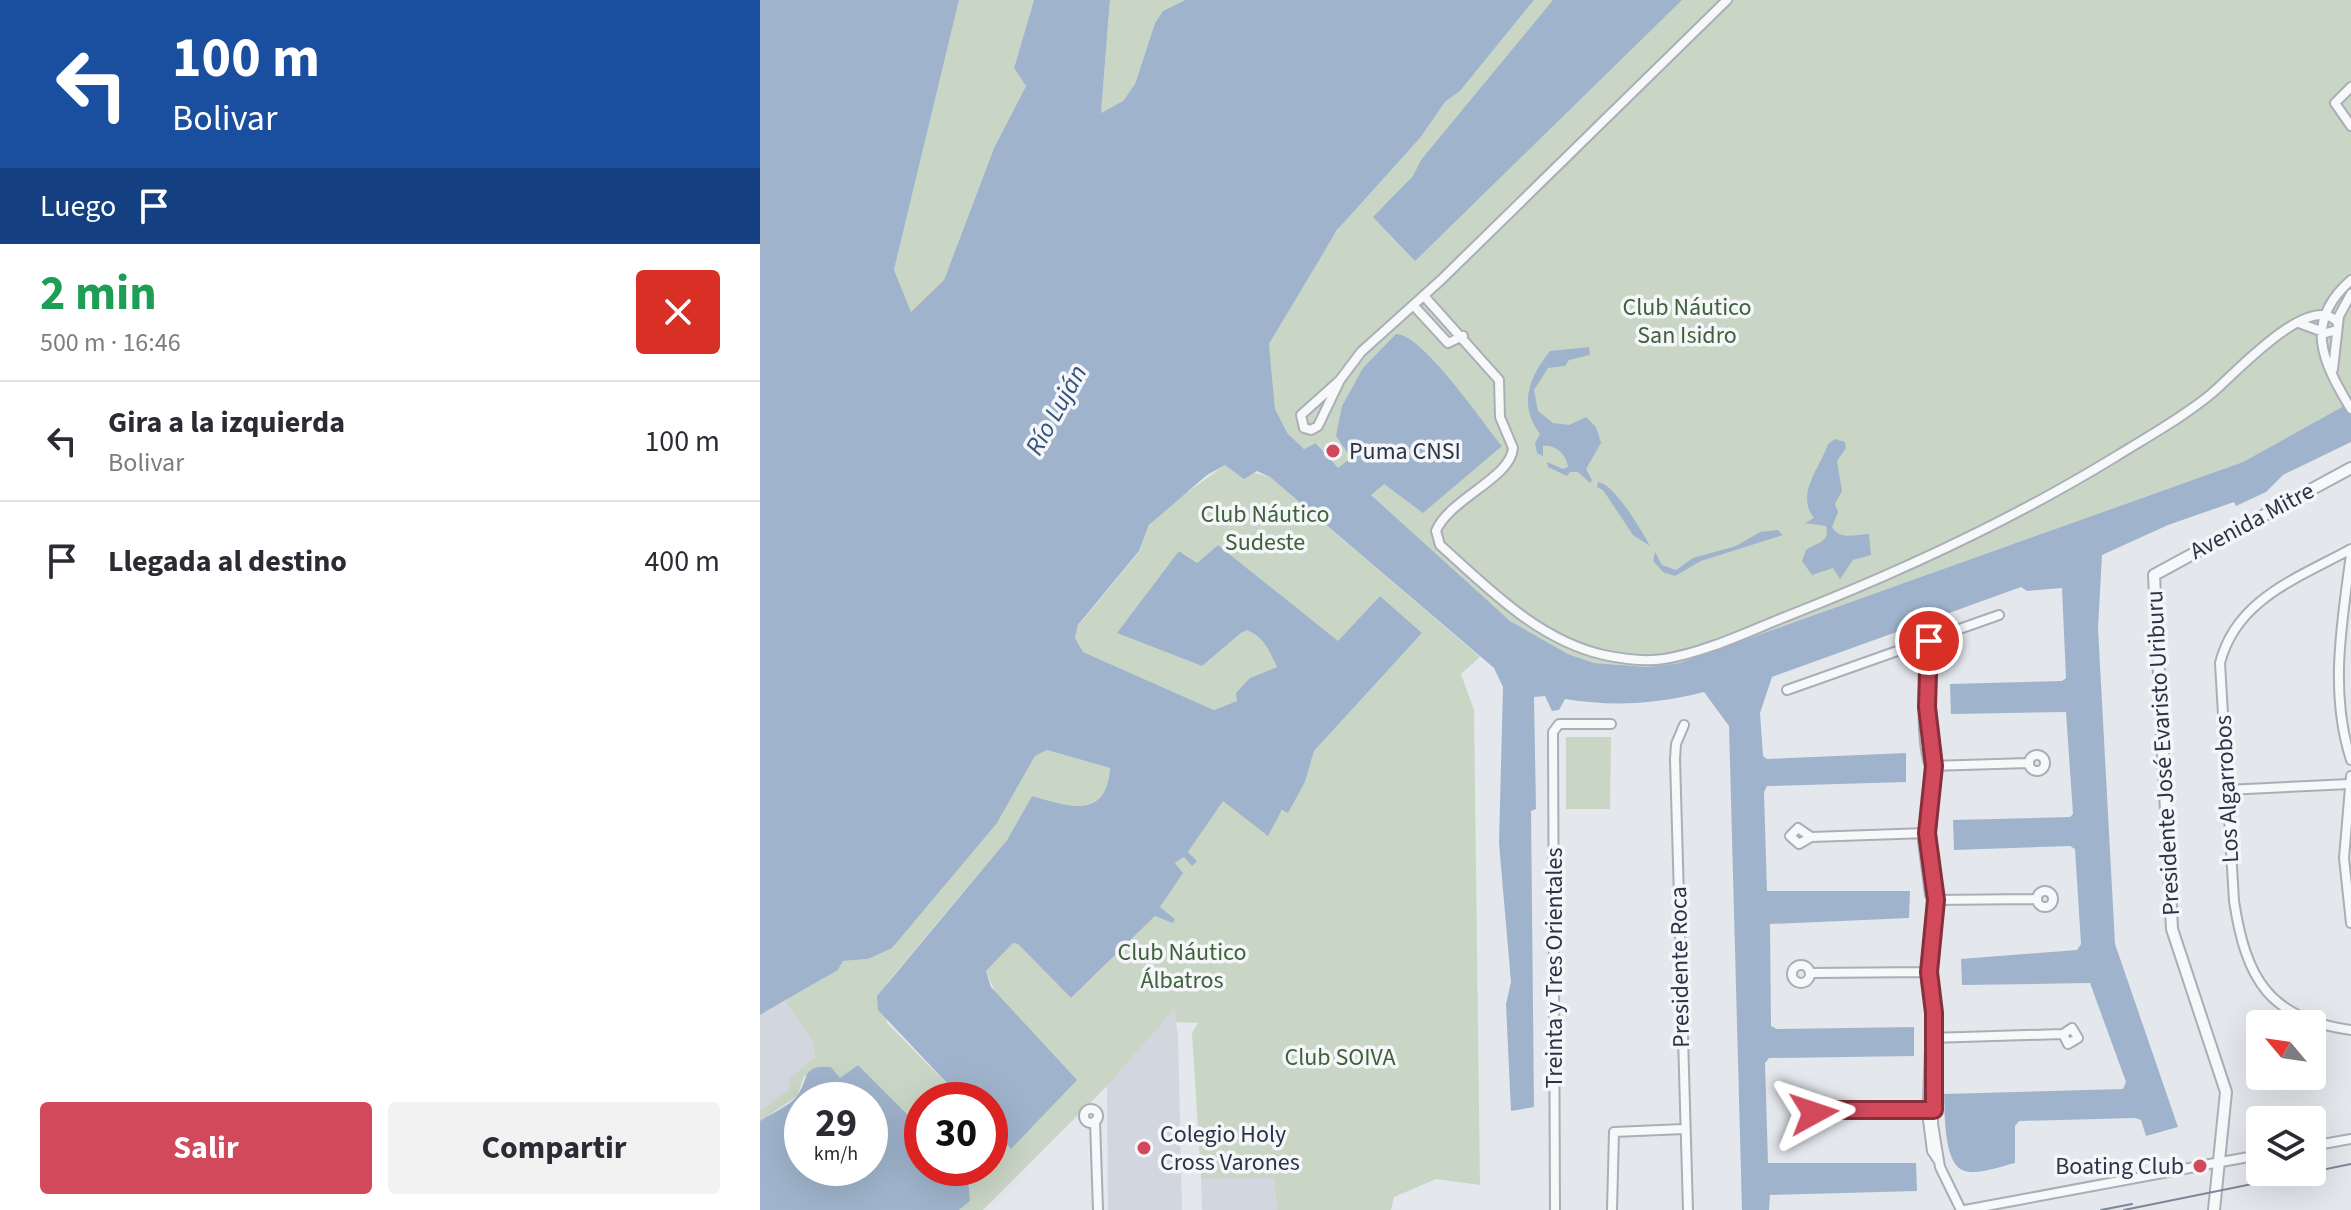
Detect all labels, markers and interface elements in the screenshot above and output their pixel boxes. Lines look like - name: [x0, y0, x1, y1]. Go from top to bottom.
- text: 100 m: [172, 19, 320, 98]
- icon: left: [40, 32, 144, 136]
- text: Bolivar: [172, 93, 277, 144]
- icon: arrive: [132, 184, 176, 228]
- text: Luego: [40, 185, 116, 228]
- text: 2 min: [40, 260, 157, 328]
- button: close: [636, 270, 720, 354]
- park label: Club Náutico San Isidro: [1622, 290, 1752, 353]
- text: 500 m · 16:46: [40, 324, 181, 361]
- water label: Río Luján: [1016, 358, 1096, 462]
- text: Gira a la izquierda: [108, 401, 345, 444]
- icon: left: [40, 419, 84, 463]
- text: 100 m: [644, 420, 720, 463]
- place label: Puma CNSI: [1349, 434, 1461, 469]
- marker: Puma CNSI: [1324, 442, 1342, 460]
- text: Bolivar: [108, 444, 184, 481]
- street label: Avenida Mitre: [2183, 473, 2321, 569]
- park label: Club Náutico Sudeste: [1200, 497, 1330, 560]
- icon: arrive: [40, 539, 84, 583]
- text: Llegada al destino: [108, 540, 347, 583]
- text: 400 m: [644, 540, 720, 583]
- street label: Presidente José Evaristo Uriburu: [2137, 589, 2189, 917]
- pin: [1895, 607, 1963, 675]
- icon: arrive: [1907, 619, 1951, 663]
- street label: Los Algarrobos: [2206, 714, 2248, 864]
- street label: Treinta y Tres Orientales: [1537, 848, 1572, 1088]
- street label: Presidente Roca: [1661, 886, 1699, 1048]
- park label: Club Náutico Álbatros: [1117, 935, 1247, 998]
- north arrow: [2246, 1010, 2326, 1090]
- map controls: [2246, 1010, 2326, 1186]
- park label: Club SOIVA: [1284, 1040, 1396, 1075]
- position arrow: [1772, 1071, 1856, 1155]
- speed limit sign: 30: [904, 1082, 1008, 1186]
- text: 29: [815, 1095, 857, 1152]
- button: Salir: [40, 1102, 372, 1194]
- button: Compartir: [388, 1102, 720, 1194]
- button: layers: [2246, 1106, 2326, 1186]
- place label: Colegio Holy Cross Varones: [1160, 1117, 1300, 1180]
- marker: Colegio Holy Cross Varones: [1135, 1139, 1153, 1157]
- text: km/h: [814, 1140, 858, 1168]
- place label: Boating Club: [2055, 1149, 2184, 1184]
- marker: Boating Club: [2191, 1157, 2209, 1175]

